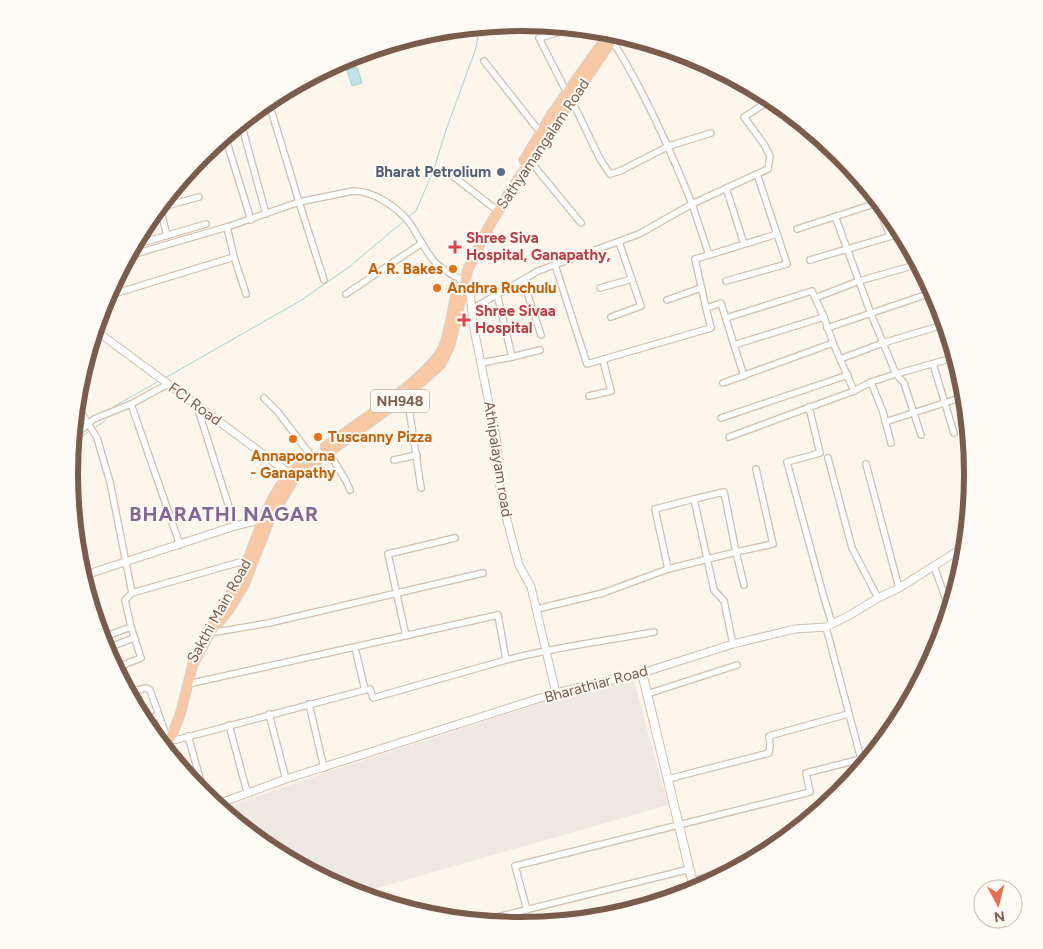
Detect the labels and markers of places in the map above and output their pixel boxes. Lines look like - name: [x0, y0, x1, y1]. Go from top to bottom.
- place label: Bharat Petrolium: [375, 163, 491, 181]
- marker: Bharat Petrolium: [495, 166, 507, 178]
- place label: Shree Siva Hospital, Ganapathy,: [466, 229, 611, 264]
- marker: Shree Siva Hospital, Ganapathy,: [448, 240, 462, 254]
- place label: A. R. Bakes: [368, 260, 443, 278]
- marker: A. R. Bakes: [447, 263, 459, 275]
- place label: Andhra Ruchulu: [447, 279, 557, 297]
- marker: Andhra Ruchulu: [431, 282, 443, 294]
- place label: Shree Sivaa Hospital: [475, 302, 556, 337]
- marker: Shree Sivaa Hospital: [457, 313, 471, 327]
- place label: Tuscanny Pizza: [328, 428, 432, 446]
- marker: Tuscanny Pizza: [312, 431, 324, 443]
- marker: Annapoorna - Ganapathy: [287, 433, 299, 445]
- place label: Annapoorna - Ganapathy: [250, 447, 336, 482]

